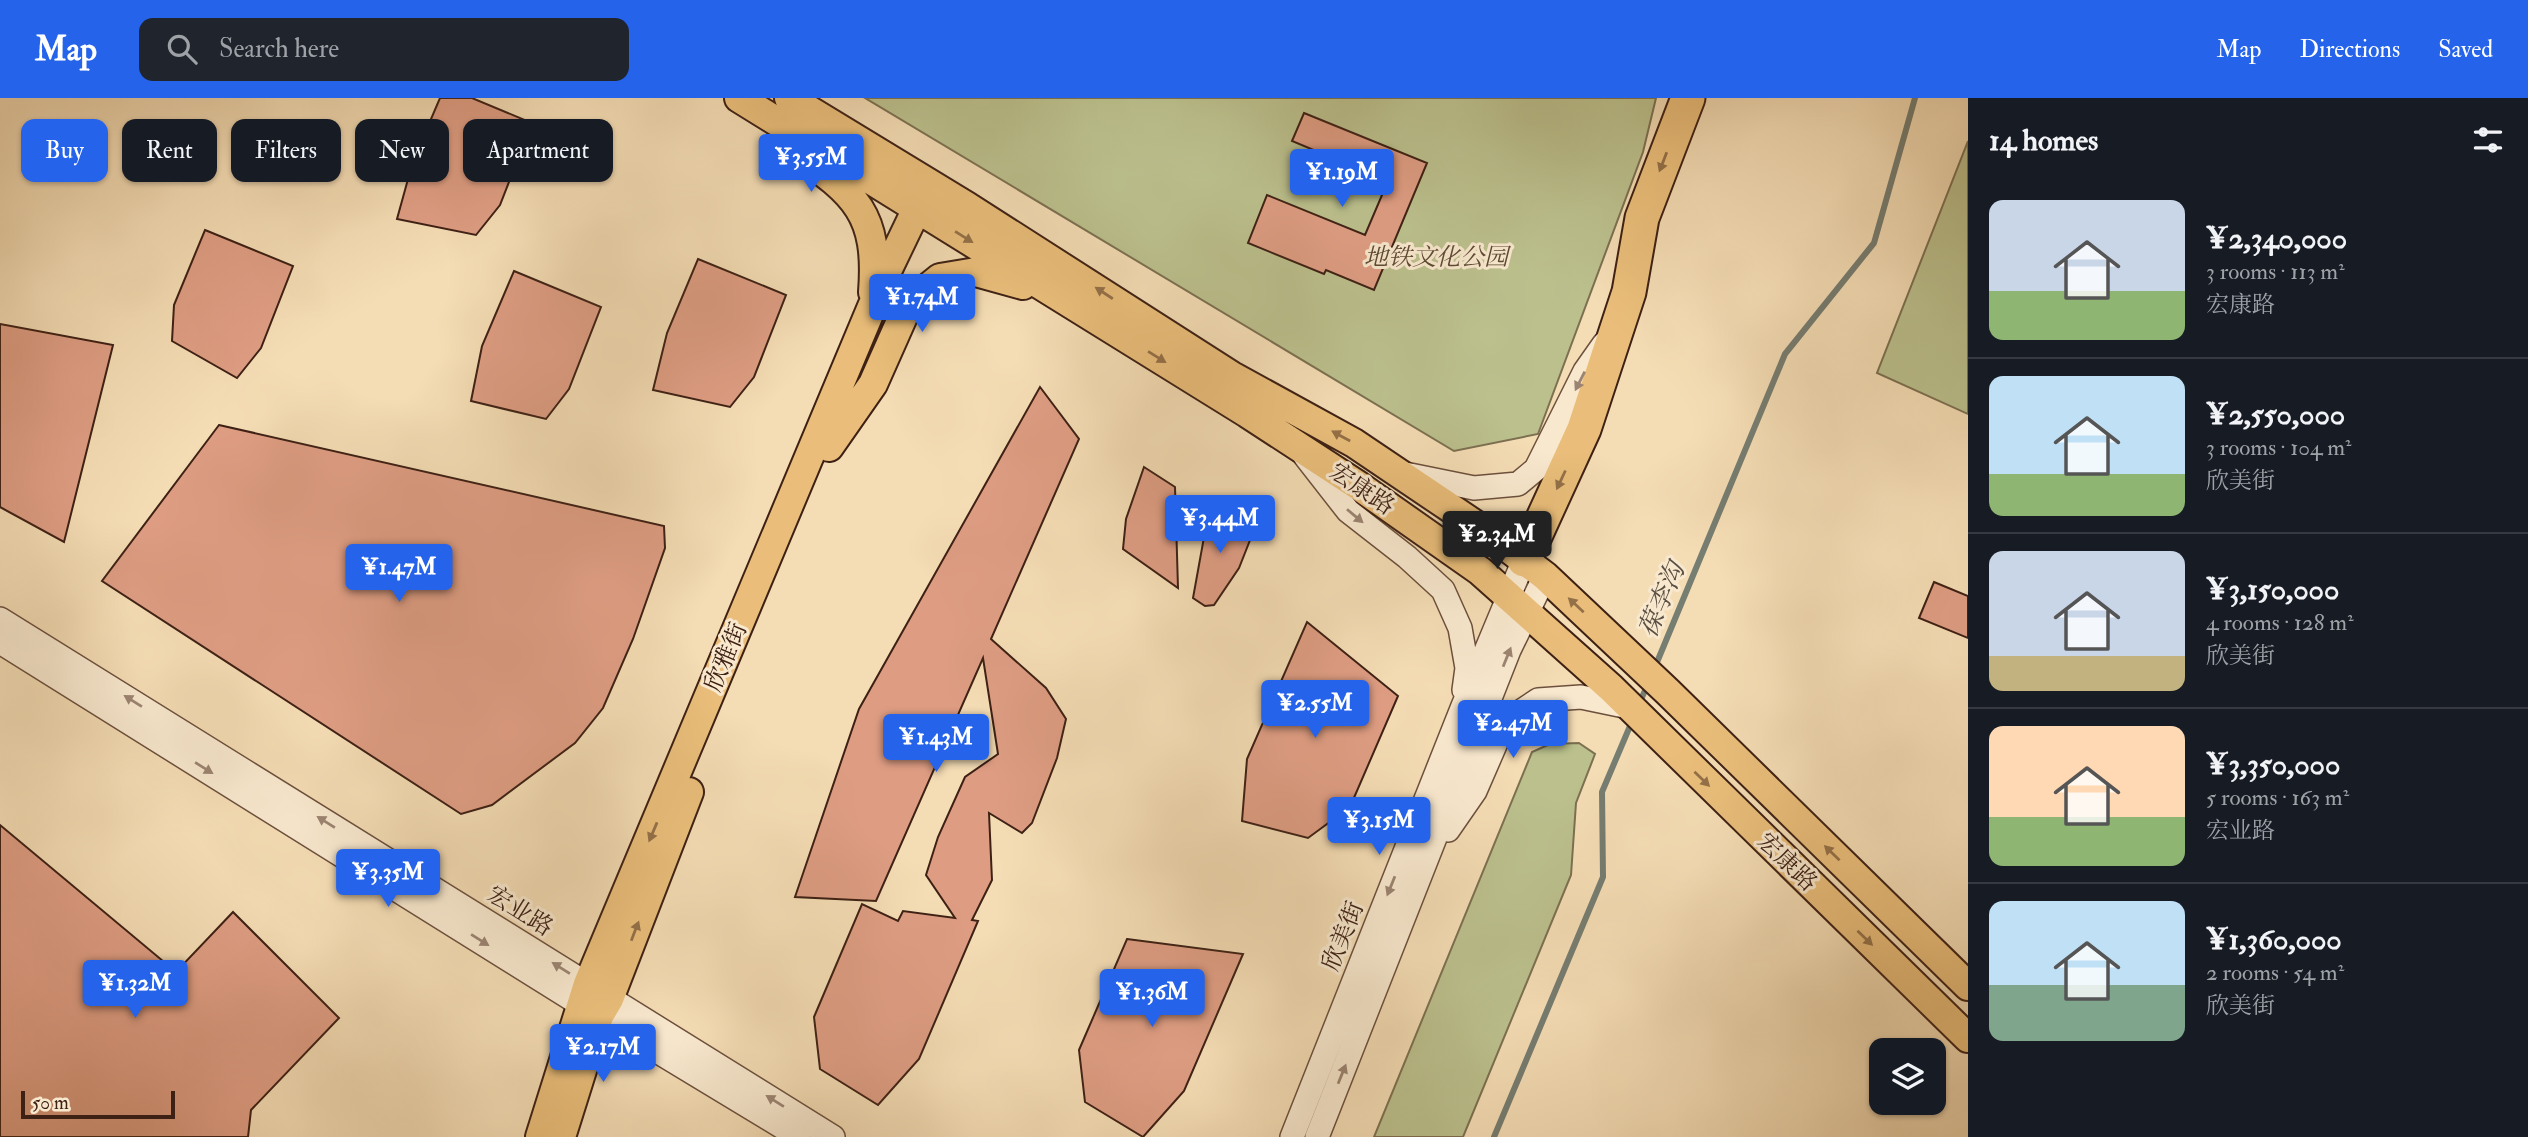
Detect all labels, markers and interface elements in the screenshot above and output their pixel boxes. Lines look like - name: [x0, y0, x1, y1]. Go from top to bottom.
- search box: [139, 18, 629, 81]
- text: Map: [35, 29, 97, 70]
- icon: search: [163, 30, 201, 68]
- text: Search here: [219, 33, 339, 65]
- text: Map: [2216, 34, 2261, 65]
- text: Directions: [2299, 34, 2400, 65]
- text: Saved: [2438, 34, 2493, 65]
- chip: Buy: [21, 119, 108, 182]
- chip: Rent: [122, 119, 217, 182]
- chip: Filters: [231, 119, 341, 182]
- chip: New: [355, 119, 449, 182]
- chip: Apartment: [463, 119, 613, 182]
- icon: filters: [2469, 121, 2507, 159]
- text: 14 homes: [1989, 122, 2098, 159]
- pin: ¥3.55M: [754, 134, 868, 194]
- text: ¥3.55M: [775, 142, 847, 171]
- pin: ¥1.19M: [1285, 150, 1399, 209]
- one-way arrow: [1658, 151, 1669, 172]
- text: ¥1.19M: [1306, 157, 1378, 186]
- text: ¥2,340,000: [2206, 220, 2347, 257]
- icon: home: [2045, 228, 2129, 312]
- one-way arrow: [954, 231, 973, 244]
- park label: 地铁文化公园: [1364, 242, 1512, 273]
- text: 3 rooms · 113 m²: [2206, 257, 2345, 286]
- pin: ¥1.74M: [865, 274, 979, 334]
- text: ¥1.74M: [885, 282, 959, 311]
- one-way arrow: [1094, 287, 1113, 300]
- text: 宏康路: [2206, 290, 2275, 319]
- one-way arrow: [1147, 351, 1166, 364]
- one-way arrow: [1575, 371, 1587, 391]
- text: ¥2,550,000: [2206, 396, 2345, 433]
- icon: home: [2045, 404, 2129, 488]
- one-way arrow: [1331, 430, 1350, 442]
- text: 3 rooms · 104 m²: [2206, 433, 2352, 462]
- street label: 宏康路: [1323, 456, 1401, 522]
- text: 欣美街: [2206, 466, 2275, 495]
- one-way arrow: [1555, 470, 1567, 490]
- pin: ¥3.44M: [1163, 496, 1277, 555]
- text: ¥3.44M: [1181, 503, 1259, 532]
- one-way arrow: [1347, 508, 1364, 523]
- pin: ¥2.34M: [1440, 512, 1554, 571]
- text: ¥2.34M: [1459, 519, 1535, 548]
- pin: ¥1.47M: [342, 545, 456, 604]
- text: ¥1.47M: [362, 552, 437, 581]
- water label: 葆李沟: [1632, 554, 1694, 642]
- text: ¥3,150,000: [2206, 571, 2339, 608]
- icon: home: [2045, 579, 2129, 663]
- one-way arrow: [1568, 598, 1585, 614]
- text: 4 rooms · 128 m²: [2206, 608, 2354, 637]
- street label: 欣雅街: [698, 618, 754, 696]
- text: 欣美街: [2206, 641, 2275, 670]
- one-way arrow: [1501, 646, 1512, 667]
- pin: ¥2.55M: [1258, 680, 1372, 740]
- text: ¥2.55M: [1277, 688, 1353, 717]
- one-way arrow: [123, 695, 143, 708]
- pin: ¥2.47M: [1456, 700, 1570, 760]
- text: ¥2.47M: [1474, 708, 1552, 737]
- pin: ¥1.43M: [879, 714, 993, 774]
- text: ¥1.43M: [899, 722, 973, 751]
- text: ¥3,350,000: [2206, 746, 2340, 783]
- icon: home: [2045, 754, 2129, 838]
- one-way arrow: [194, 762, 213, 775]
- one-way arrow: [1693, 770, 1710, 786]
- text: 5 rooms · 163 m²: [2206, 783, 2349, 812]
- pin: ¥3.15M: [1322, 798, 1436, 857]
- text: ¥3.15M: [1343, 805, 1415, 834]
- one-way arrow: [317, 815, 336, 828]
- text: 宏业路: [2206, 816, 2275, 845]
- one-way arrow: [647, 821, 658, 842]
- street label: 宏康路: [1750, 826, 1824, 898]
- one-way arrow: [1824, 845, 1841, 861]
- pin: ¥3.35M: [331, 850, 445, 909]
- text: ¥3.35M: [352, 857, 424, 886]
- one-way arrow: [1386, 876, 1397, 897]
- street label: 宏业路: [481, 879, 559, 943]
- street label: 欣美街: [1315, 897, 1371, 975]
- one-way arrow: [630, 920, 641, 941]
- text: ¥1,360,000: [2206, 921, 2342, 958]
- one-way arrow: [1856, 929, 1873, 945]
- icon: home: [2045, 929, 2129, 1013]
- one-way arrow: [470, 934, 490, 947]
- text: 2 rooms · 54 m²: [2206, 958, 2344, 987]
- pin: ¥1.32M: [78, 960, 192, 1020]
- one-way arrow: [551, 961, 571, 974]
- text: ¥1.32M: [99, 968, 171, 997]
- pin: ¥1.36M: [1095, 970, 1209, 1029]
- text: ¥1.36M: [1116, 977, 1188, 1006]
- text: 欣美街: [2206, 991, 2275, 1020]
- pin: ¥2.17M: [546, 1024, 660, 1084]
- text: ¥2.17M: [566, 1032, 640, 1061]
- map controls: [1869, 1038, 1946, 1115]
- button: layers: [1869, 1038, 1946, 1115]
- one-way arrow: [1337, 1063, 1348, 1084]
- scale bar: [21, 1088, 175, 1120]
- text: 50 m: [32, 1091, 69, 1115]
- one-way arrow: [765, 1095, 784, 1108]

